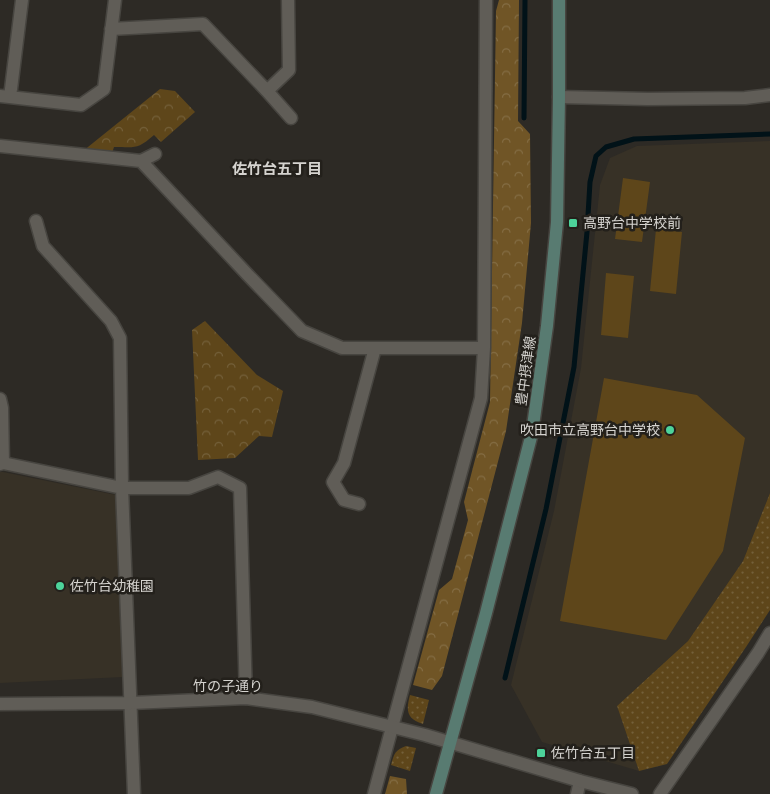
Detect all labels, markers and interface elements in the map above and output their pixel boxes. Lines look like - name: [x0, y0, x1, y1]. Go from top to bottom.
- district label: 佐竹台五丁目: [232, 160, 322, 178]
- place label: 高野台中学校前: [583, 215, 681, 232]
- marker: 高野台中学校前: [567, 217, 579, 229]
- street label: 豊中摂津線: [513, 335, 539, 407]
- place label: 吹田市立高野台中学校: [520, 422, 660, 439]
- marker: 吹田市立高野台中学校: [664, 424, 676, 436]
- place label: 佐竹台幼稚園: [70, 578, 154, 595]
- marker: 佐竹台幼稚園: [54, 580, 66, 592]
- street label: 竹の子通り: [193, 678, 263, 695]
- place label: 佐竹台五丁目: [551, 745, 635, 762]
- marker: 佐竹台五丁目: [535, 747, 547, 759]

